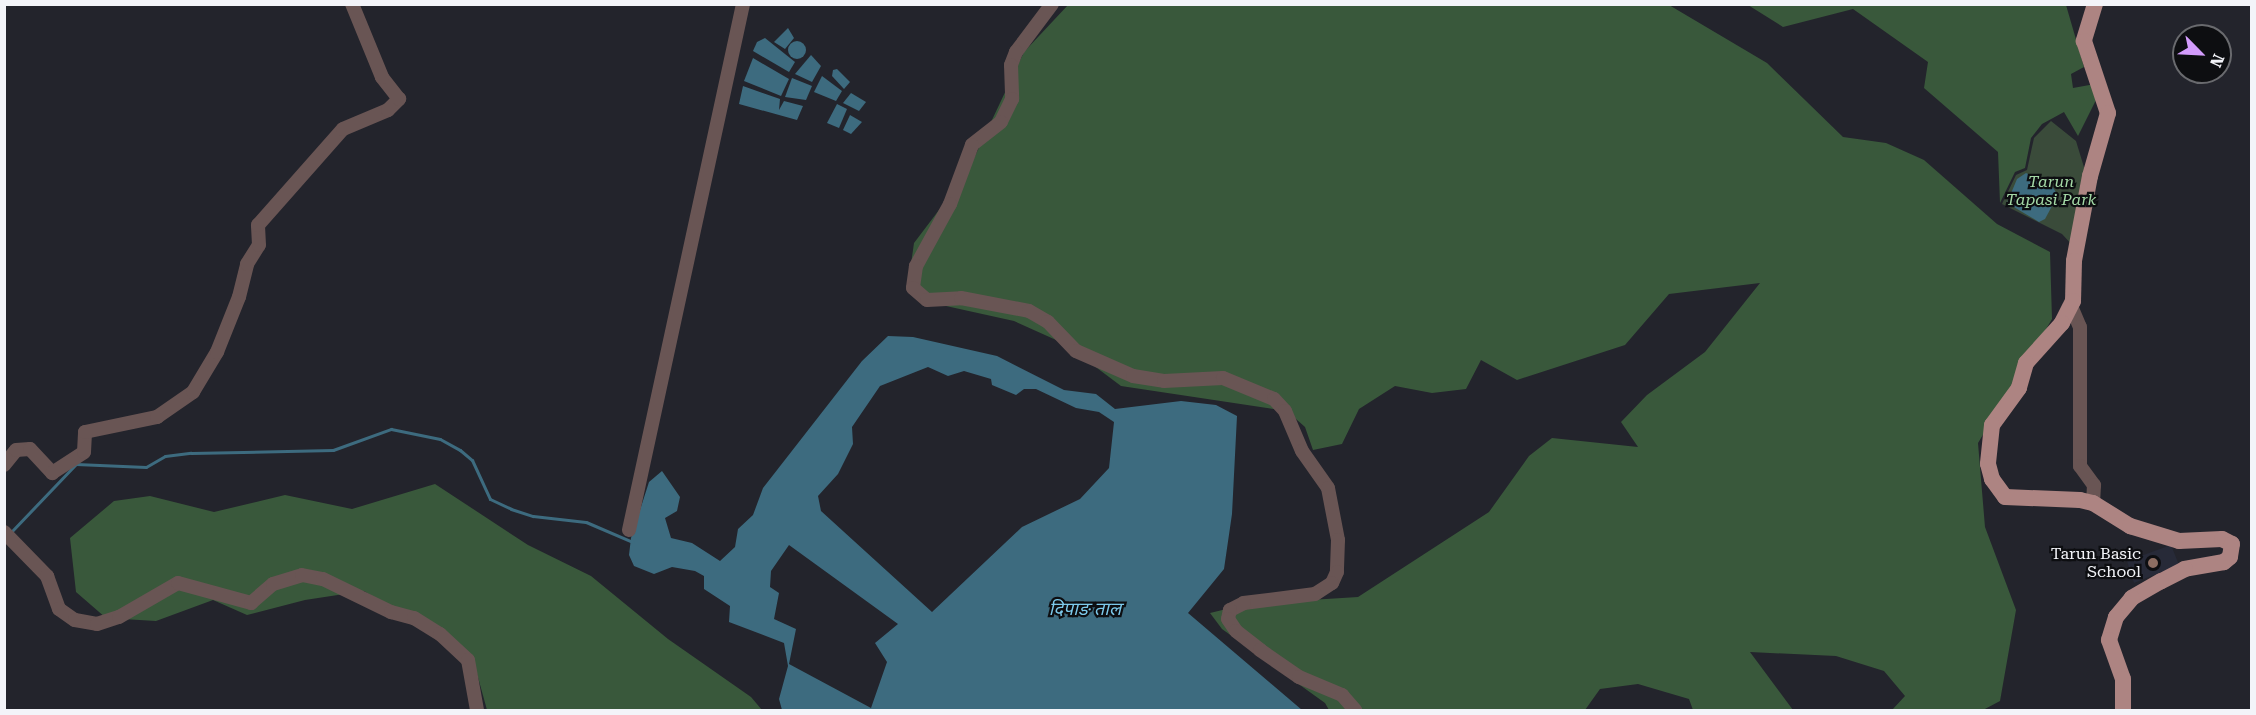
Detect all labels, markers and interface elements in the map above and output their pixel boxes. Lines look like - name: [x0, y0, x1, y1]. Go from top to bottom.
- north arrow: [2172, 24, 2232, 84]
- text: N: [2206, 51, 2228, 70]
- park label: Tarun Tapasi Park: [2006, 172, 2096, 210]
- place label: Tarun Basic School: [2051, 544, 2141, 582]
- marker: Tarun Basic School: [2146, 556, 2160, 570]
- water label: दिपाङ ताल: [1049, 598, 1121, 620]

